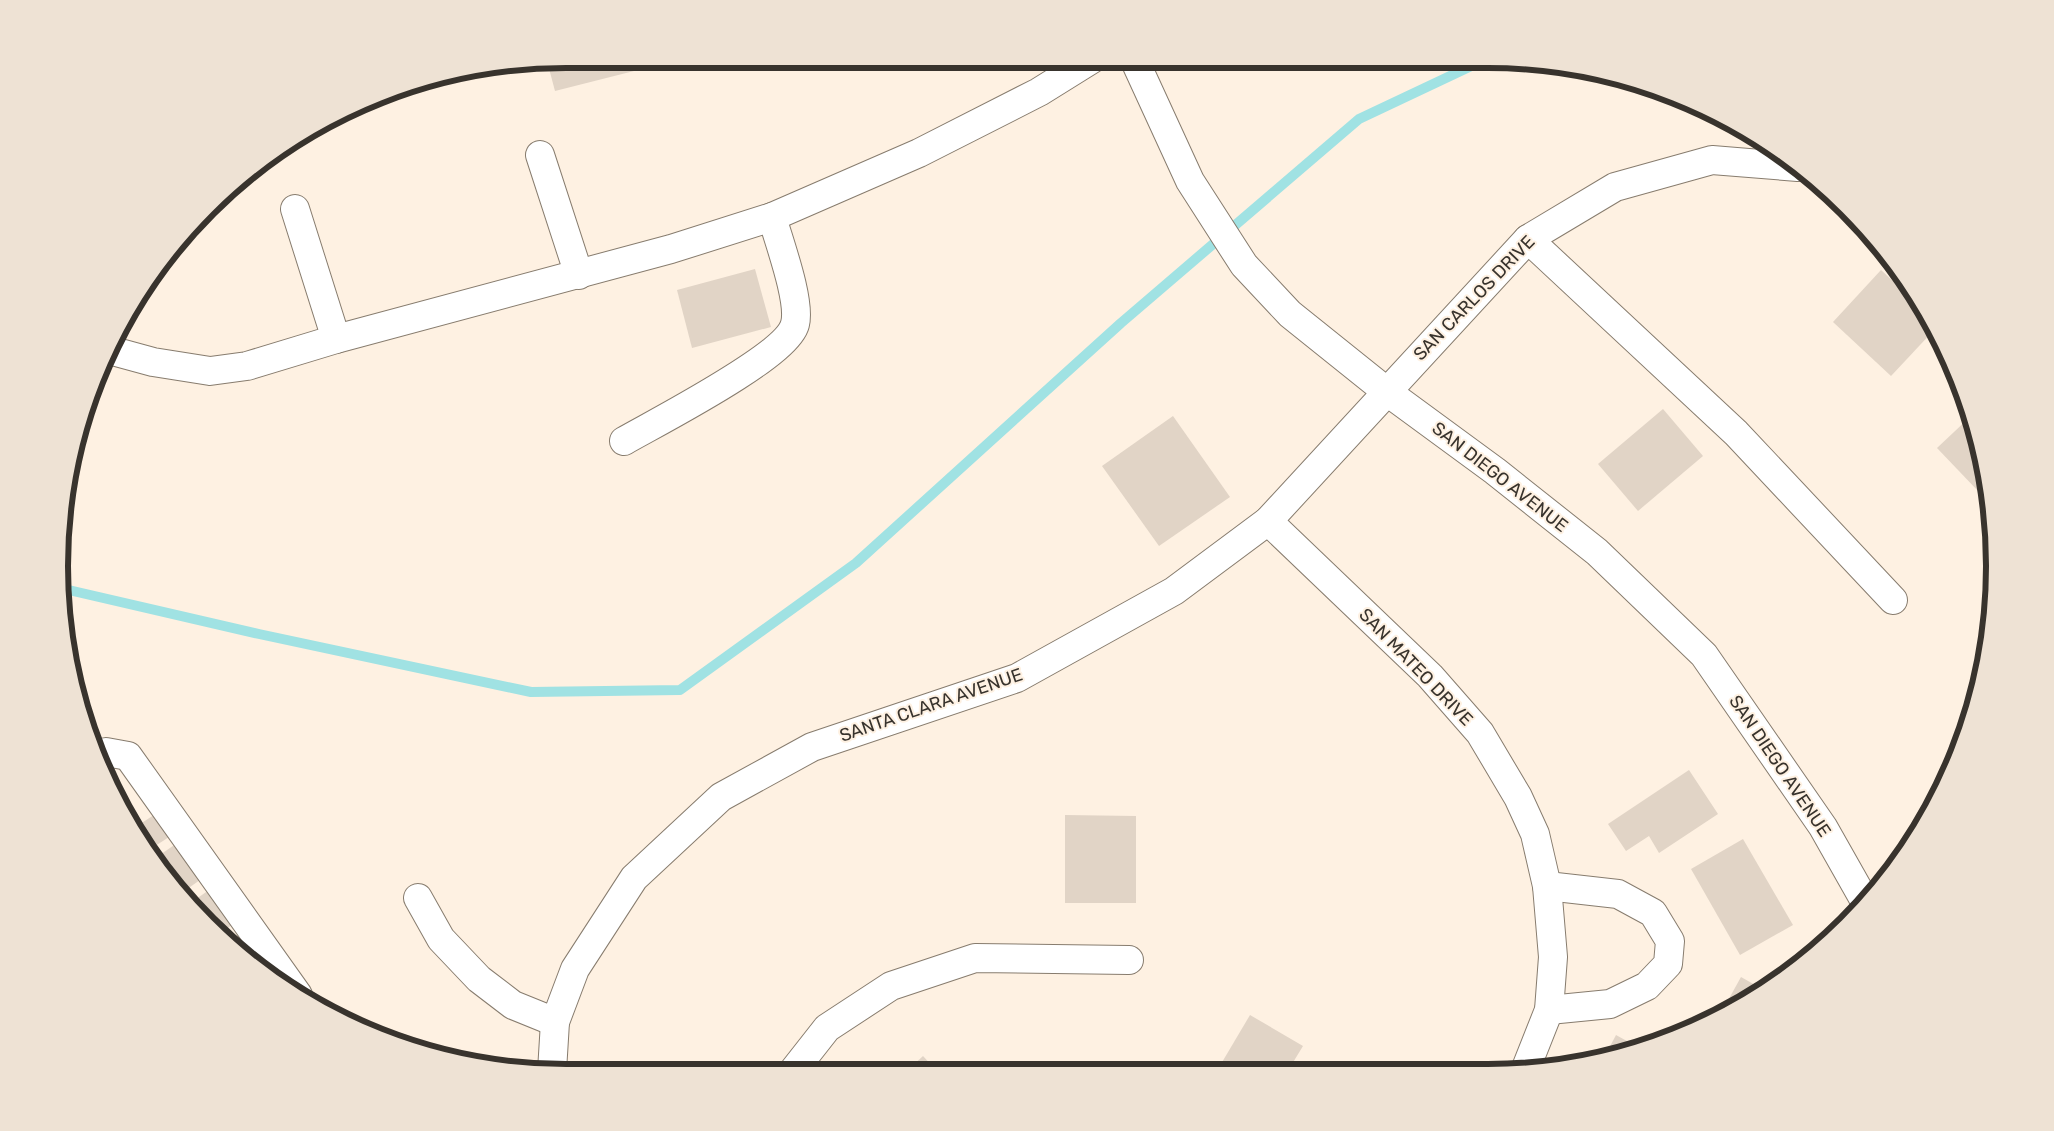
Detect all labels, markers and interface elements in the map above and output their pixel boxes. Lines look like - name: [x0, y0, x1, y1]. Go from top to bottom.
- street label: SAN CARLOS DRIVE: [1409, 231, 1539, 365]
- street label: SAN DIEGO AVENUE: [1428, 417, 1572, 537]
- street label: SAN MATEO DRIVE: [1354, 604, 1478, 730]
- street label: SANTA CLARA AVENUE: [837, 663, 1025, 747]
- street label: SAN DIEGO AVENUE: [1724, 691, 1836, 841]

